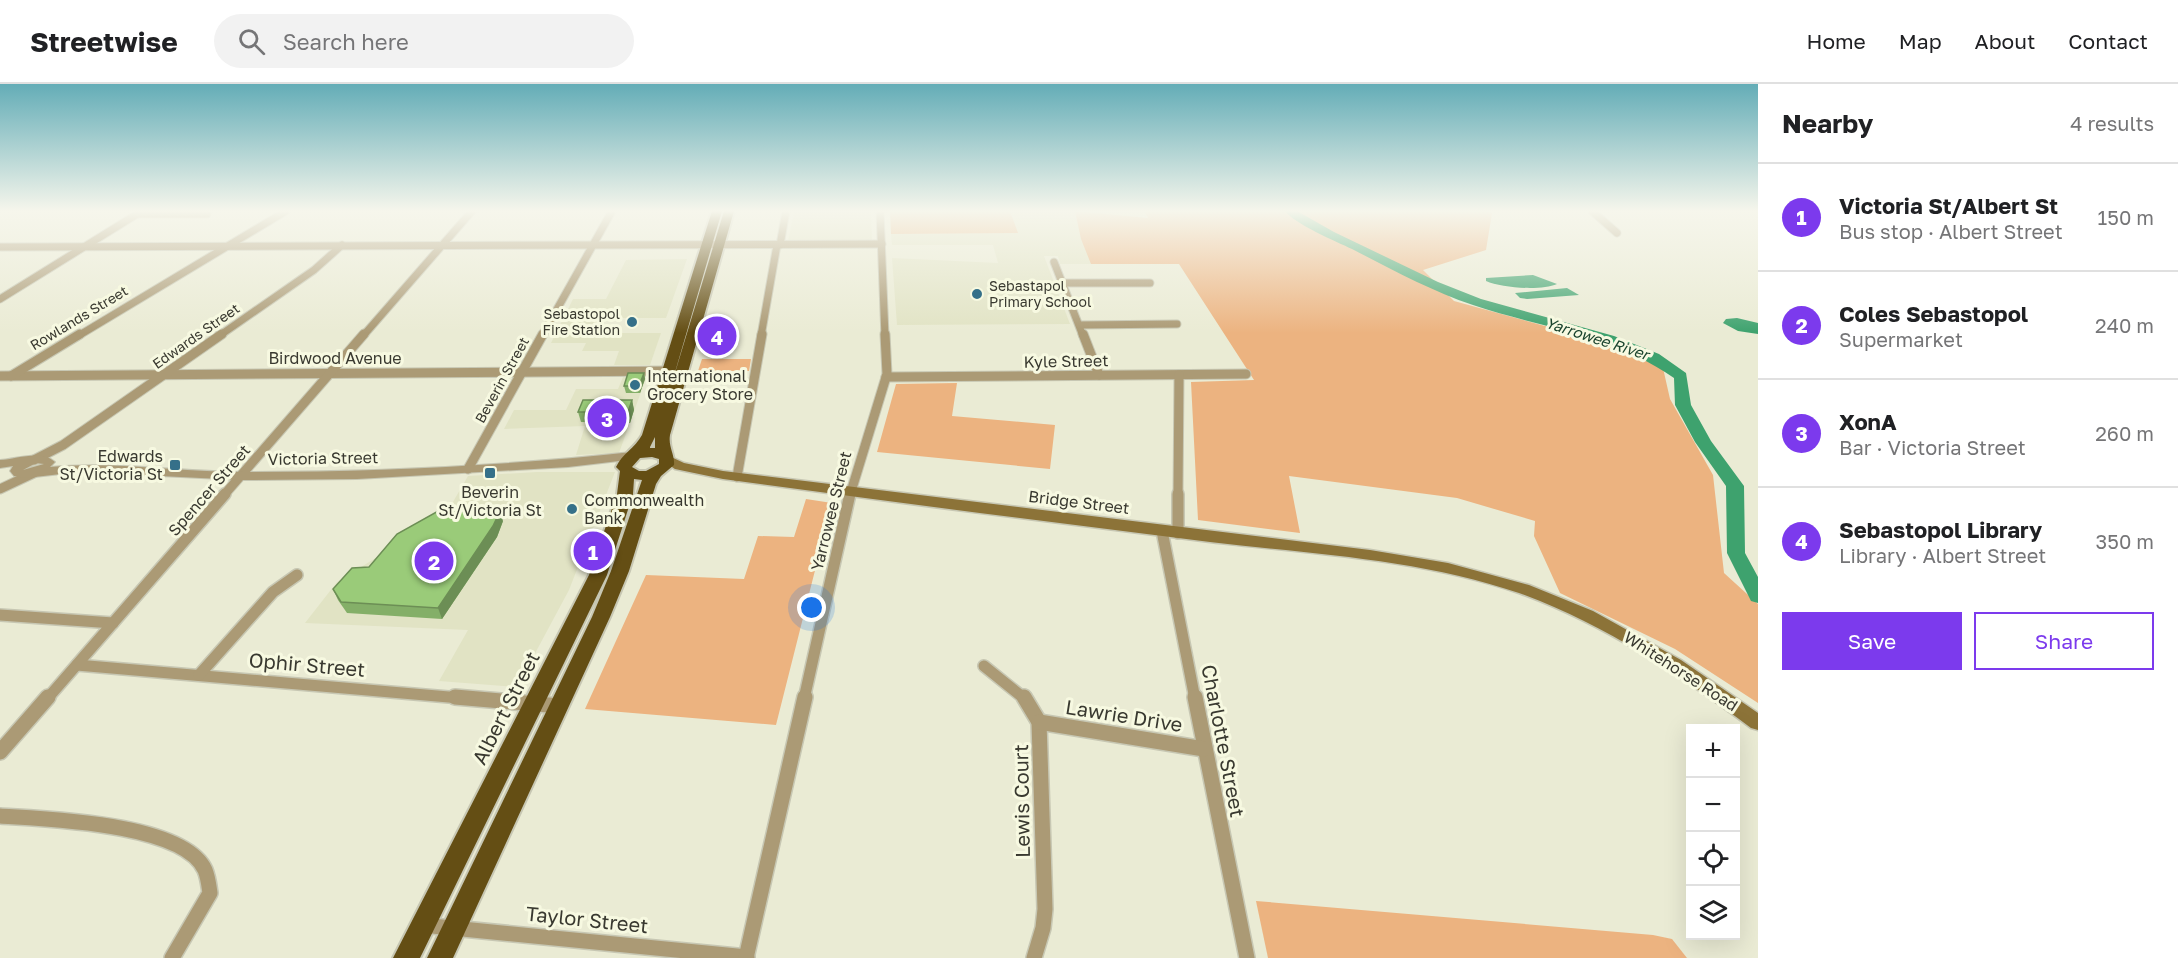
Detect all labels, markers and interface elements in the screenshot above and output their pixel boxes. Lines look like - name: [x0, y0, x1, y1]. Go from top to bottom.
- search box: [214, 14, 634, 68]
- text: Streetwise: [30, 25, 178, 58]
- icon: search: [235, 25, 268, 58]
- text: Search here: [283, 28, 409, 55]
- text: Home: [1806, 28, 1866, 54]
- text: Map: [1899, 28, 1942, 54]
- text: About: [1975, 28, 2035, 54]
- text: Contact: [2068, 28, 2148, 54]
- text: Nearby: [1782, 108, 1873, 139]
- text: 4 results: [2070, 111, 2154, 135]
- text: Victoria St/Albert St: [1839, 192, 2058, 219]
- text: 1: [1796, 205, 1807, 229]
- text: 150 m: [2098, 205, 2154, 229]
- text: Bus stop · Albert Street: [1839, 219, 2063, 243]
- place label: Sebastapol Primary School: [989, 277, 1091, 310]
- street label: Rowlands Street: [27, 282, 131, 353]
- marker: Sebastapol Primary School: [970, 287, 984, 301]
- street label: Edwards Street: [149, 299, 242, 372]
- text: Coles Sebastopol: [1839, 300, 2028, 327]
- place label: Sebastopol Fire Station: [543, 305, 620, 338]
- water label: Yarrowee River: [1544, 313, 1653, 364]
- text: 2: [1795, 313, 1808, 337]
- text: 240 m: [2095, 313, 2154, 337]
- pin: 4: [698, 314, 736, 358]
- marker: Sebastopol Fire Station: [625, 315, 639, 329]
- text: Supermarket: [1839, 327, 1963, 351]
- street label: Beverin Street: [471, 334, 532, 426]
- street label: Birdwood Avenue: [268, 348, 402, 368]
- street label: Kyle Street: [1023, 350, 1109, 372]
- place label: International Grocery Store: [647, 366, 753, 404]
- marker: International Grocery Store: [628, 378, 642, 392]
- pin: 3: [588, 396, 626, 440]
- text: XonA: [1839, 408, 1897, 435]
- text: 3: [1795, 421, 1808, 445]
- text: 260 m: [2095, 421, 2154, 445]
- text: Bar · Victoria Street: [1839, 435, 2026, 459]
- street label: Spencer Street: [164, 440, 254, 540]
- place label: Edwards St/Victoria St: [59, 446, 163, 484]
- street label: Victoria Street: [268, 447, 378, 469]
- street label: Yarrowee Street: [806, 449, 856, 573]
- marker: Edwards St/Victoria St: [168, 458, 182, 472]
- marker: Beverin St/Victoria St: [483, 466, 497, 480]
- place label: Beverin St/Victoria St: [438, 482, 542, 520]
- street label: Bridge Street: [1027, 486, 1131, 518]
- place label: Commonwealth Bank: [584, 490, 704, 528]
- marker: Commonwealth Bank: [565, 502, 579, 516]
- text: Sebastopol Library: [1839, 516, 2042, 543]
- pin: 1: [574, 528, 612, 574]
- text: 4: [1795, 529, 1808, 553]
- text: 350 m: [2096, 529, 2154, 553]
- pin: 2: [414, 538, 454, 584]
- text: Library · Albert Street: [1839, 543, 2046, 567]
- your location: [797, 593, 826, 622]
- button: Save: [1782, 612, 1962, 670]
- button: Share: [1974, 612, 2154, 670]
- street label: Whitehorse Road: [1620, 627, 1742, 715]
- street label: Ophir Street: [248, 647, 366, 681]
- street label: Albert Street: [466, 647, 544, 768]
- street label: Charlotte Street: [1197, 663, 1251, 819]
- street label: Lawrie Drive: [1064, 694, 1184, 736]
- map controls: [1686, 724, 1740, 940]
- button: +: [1686, 724, 1740, 778]
- street label: Lewis Court: [1008, 744, 1034, 858]
- button: −: [1686, 778, 1740, 832]
- button: locate: [1686, 832, 1740, 886]
- button: layers: [1686, 886, 1740, 940]
- street label: Taylor Street: [525, 901, 649, 937]

